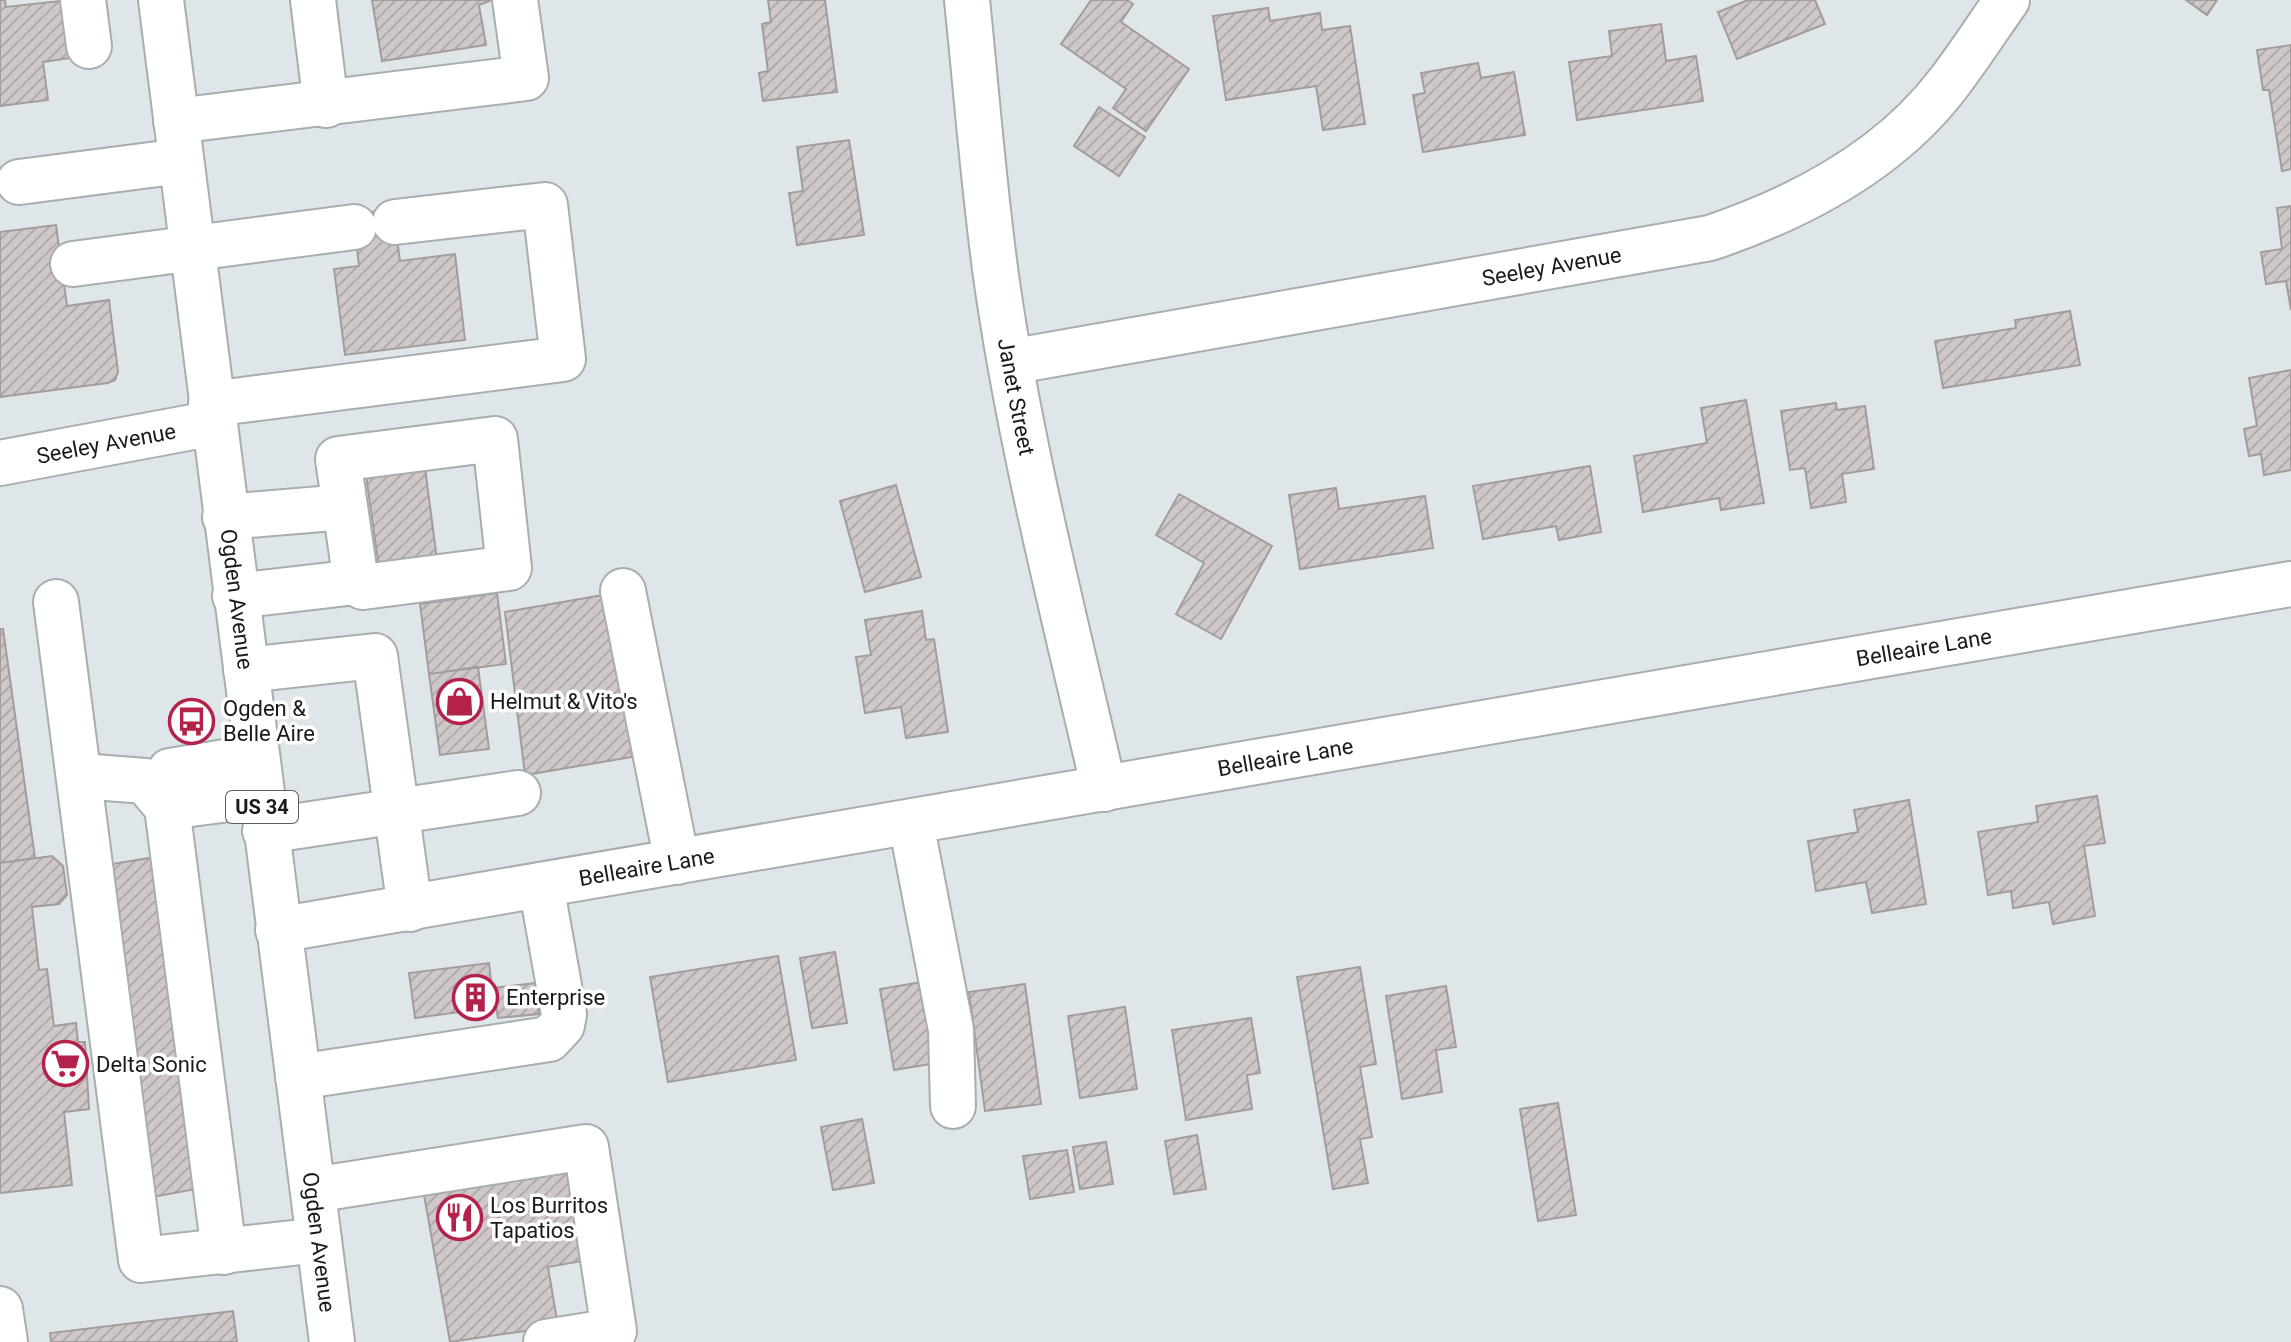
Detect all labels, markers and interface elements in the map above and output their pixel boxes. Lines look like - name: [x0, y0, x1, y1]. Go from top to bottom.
- street label: Seeley Avenue: [1480, 241, 1623, 291]
- street label: Janet Street: [993, 336, 1040, 458]
- street label: Seeley Avenue: [34, 418, 178, 468]
- street label: Ogden Avenue: [216, 528, 259, 671]
- street label: Belleaire Lane: [1854, 623, 1994, 671]
- shop icon: Helmut & Vito's: [435, 677, 483, 725]
- place label: Helmut & Vito's: [490, 689, 638, 714]
- place label: Ogden & Belle Aire: [223, 696, 315, 746]
- bus stop icon: Ogden & Belle Aire: [168, 697, 216, 745]
- street label: Belleaire Lane: [1216, 733, 1355, 781]
- road number: US 34: [226, 791, 298, 823]
- street label: Belleaire Lane: [577, 843, 716, 891]
- building icon: Enterprise: [451, 973, 499, 1021]
- place label: Enterprise: [506, 985, 605, 1010]
- supermarket icon: Delta Sonic: [41, 1040, 89, 1088]
- place label: Delta Sonic: [96, 1052, 207, 1077]
- street label: Ogden Avenue: [298, 1170, 341, 1314]
- place label: Los Burritos Tapatios: [490, 1193, 608, 1243]
- restaurant icon: Los Burritos Tapatios: [435, 1194, 483, 1242]

